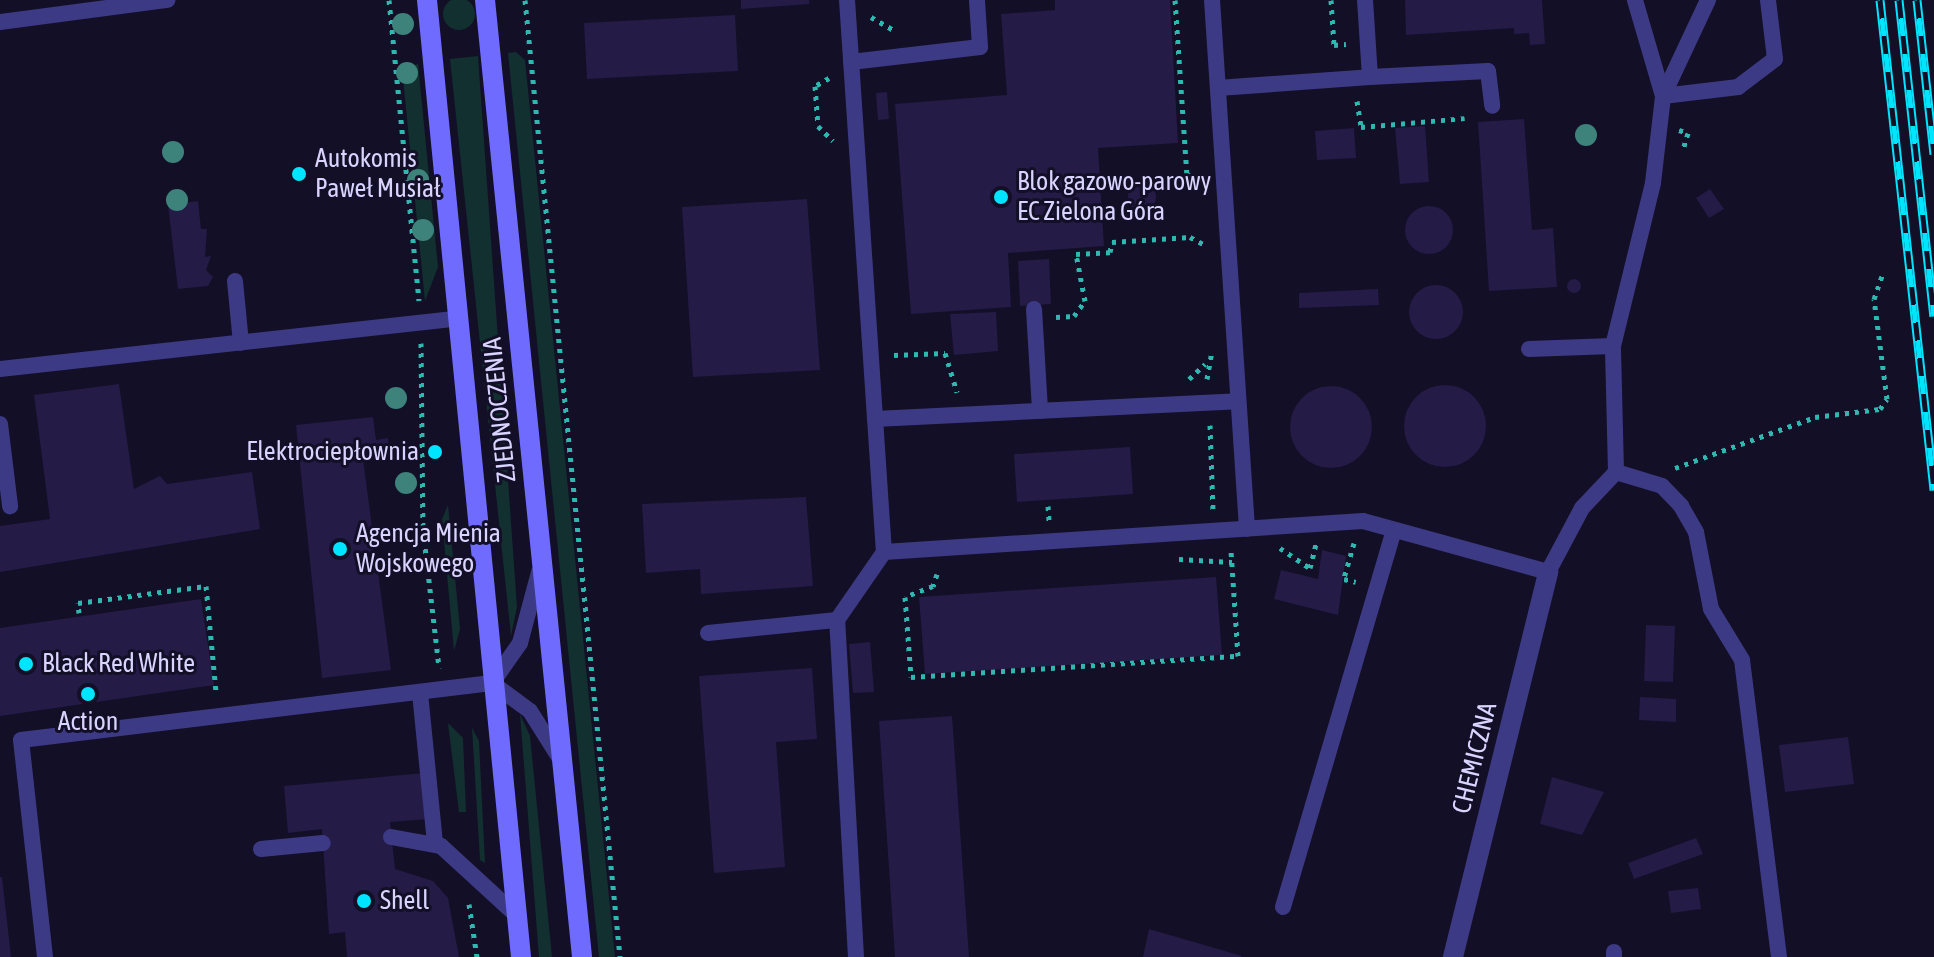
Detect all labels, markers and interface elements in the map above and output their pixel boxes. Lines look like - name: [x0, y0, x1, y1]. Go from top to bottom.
- place label: Autokomis Paweł Musiał: [315, 143, 441, 204]
- marker: Autokomis Paweł Musiał: [290, 165, 308, 183]
- place label: Blok gazowo-parowy EC Zielona Góra: [1017, 166, 1211, 228]
- marker: Blok gazowo-parowy EC Zielona Góra: [992, 188, 1010, 206]
- street label: ZJEDNOCZENIA: [477, 336, 523, 484]
- place label: Elektrociepłownia: [246, 436, 419, 468]
- marker: Elektrociepłownia: [426, 443, 444, 461]
- place label: Agencja Mienia Wojskowego: [356, 518, 501, 580]
- marker: Agencja Mienia Wojskowego: [331, 540, 349, 558]
- place label: Black Red White: [42, 648, 195, 680]
- marker: Black Red White: [17, 655, 35, 673]
- marker: Action: [79, 685, 97, 703]
- street label: CHEMICZNA: [1446, 699, 1504, 817]
- place label: Action: [58, 706, 118, 738]
- place label: Shell: [380, 885, 429, 917]
- marker: Shell: [355, 892, 373, 910]

